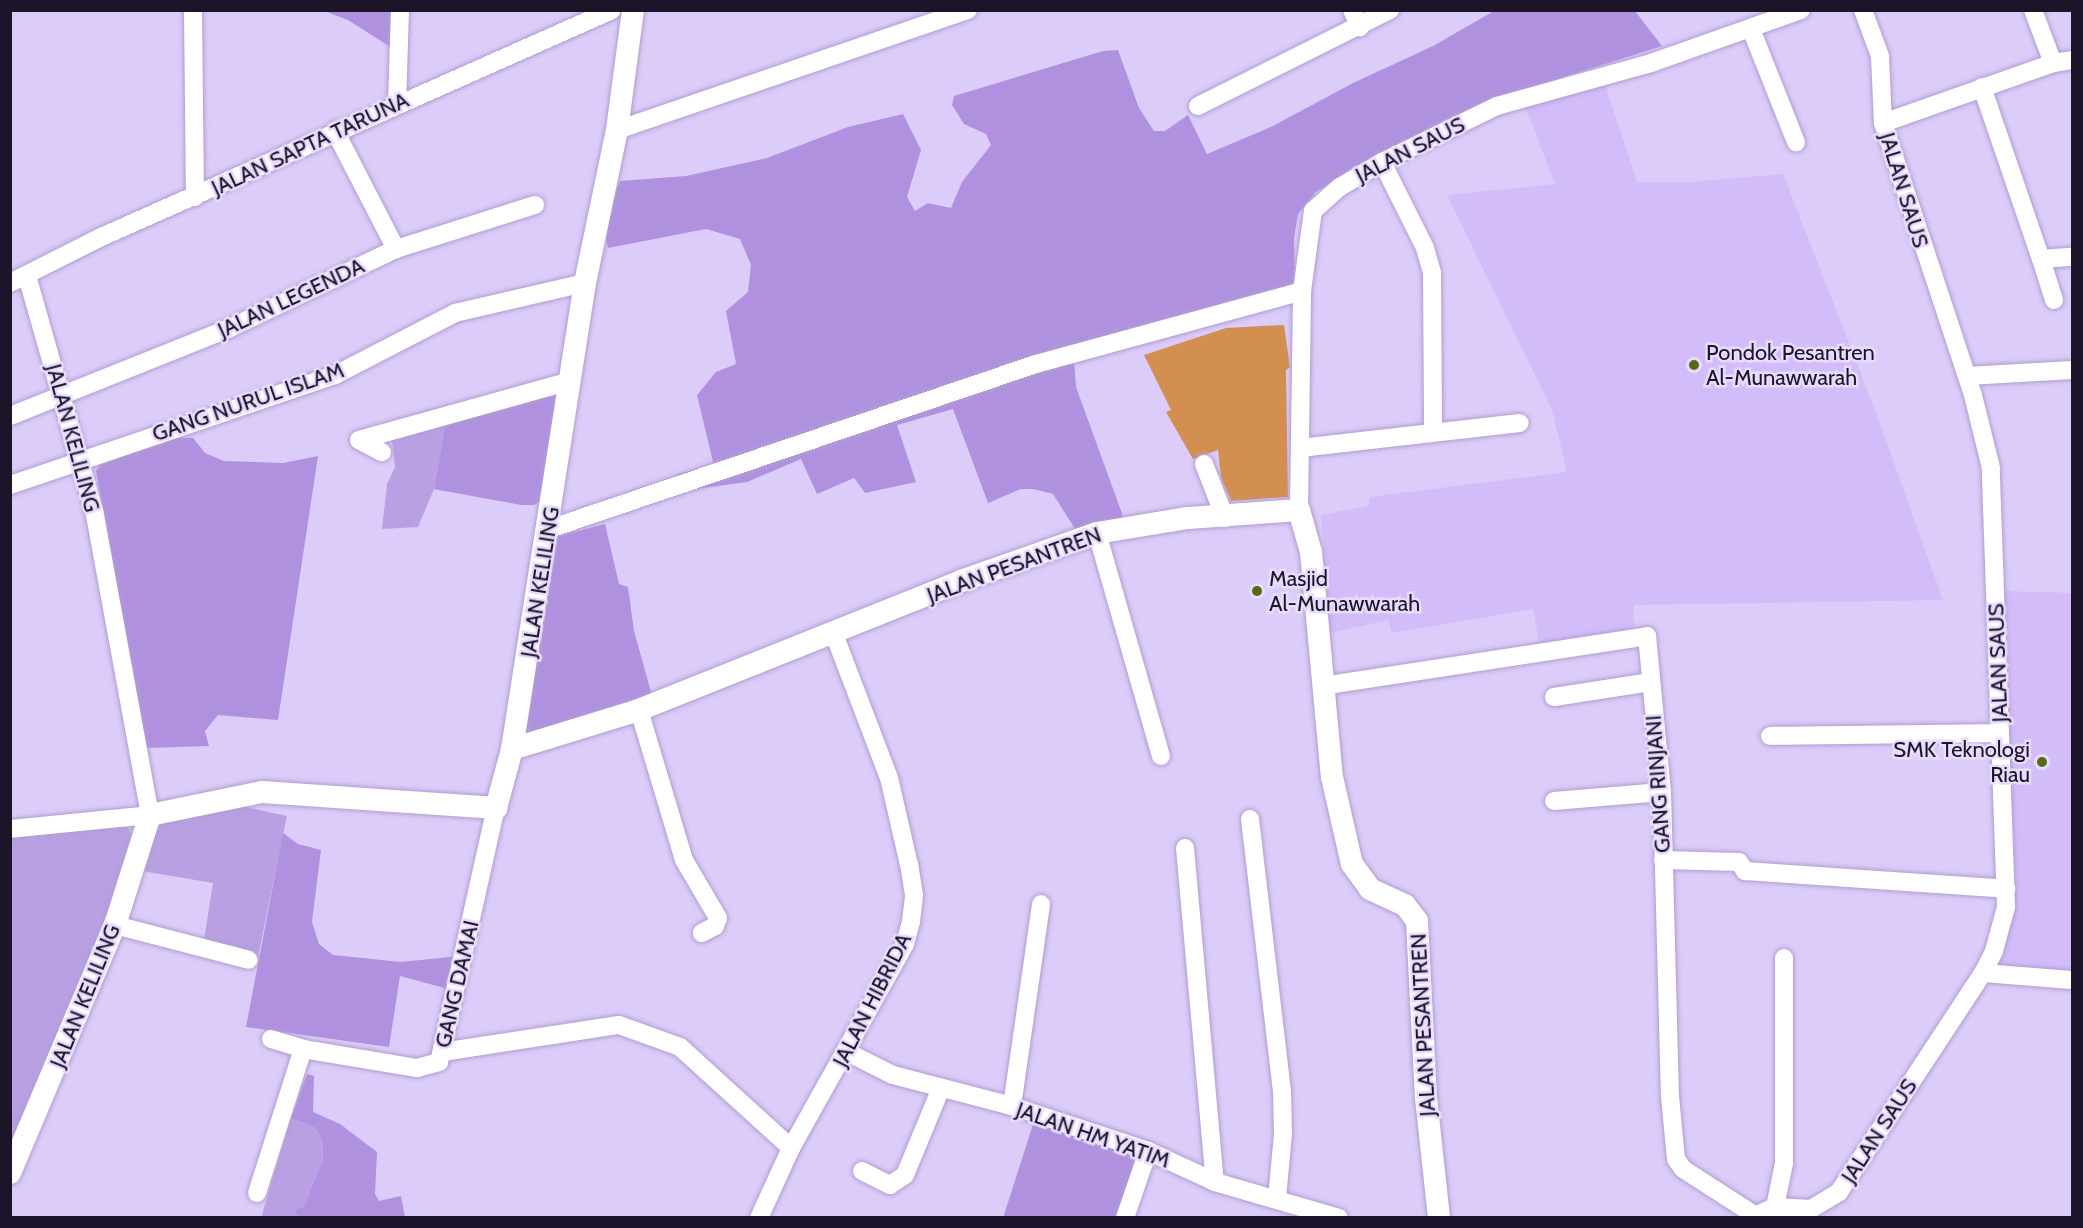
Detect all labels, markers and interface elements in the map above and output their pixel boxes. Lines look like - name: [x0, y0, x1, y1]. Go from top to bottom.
- street label: JALAN SAPTA TARUNA: [207, 87, 413, 201]
- street label: JALAN SAUS: [1351, 111, 1469, 189]
- street label: JALAN SAUS: [1874, 129, 1934, 251]
- street label: JALAN LEGENDA: [213, 252, 369, 344]
- place label: Pondok Pesantren Al-Munawwarah: [1706, 339, 1875, 390]
- street label: GANG NURUL ISLAM: [149, 357, 347, 447]
- marker: Pondok Pesantren Al-Munawwarah: [1687, 358, 1701, 372]
- street label: JALAN KELILING: [41, 361, 105, 515]
- street label: JALAN KELILING: [515, 505, 565, 659]
- street label: JALAN PESANTREN: [923, 521, 1105, 609]
- place label: Masjid Al-Munawwarah: [1269, 565, 1420, 616]
- marker: Masjid Al-Munawwarah: [1250, 584, 1264, 598]
- street label: JALAN SAUS: [1983, 603, 2013, 723]
- street label: GANG RINJANI: [1640, 714, 1676, 854]
- place label: SMK Teknologi Riau: [1893, 736, 2030, 788]
- marker: SMK Teknologi Riau: [2035, 755, 2049, 769]
- street label: GANG DAMAI: [430, 918, 484, 1050]
- street label: JALAN KELILING: [44, 920, 126, 1072]
- street label: JALAN HIBRIDA: [827, 929, 917, 1071]
- street label: JALAN PESANTREN: [1405, 933, 1441, 1117]
- street label: JALAN SAUS: [1836, 1074, 1922, 1188]
- street label: JALAN HM YATIM: [1013, 1096, 1173, 1174]

